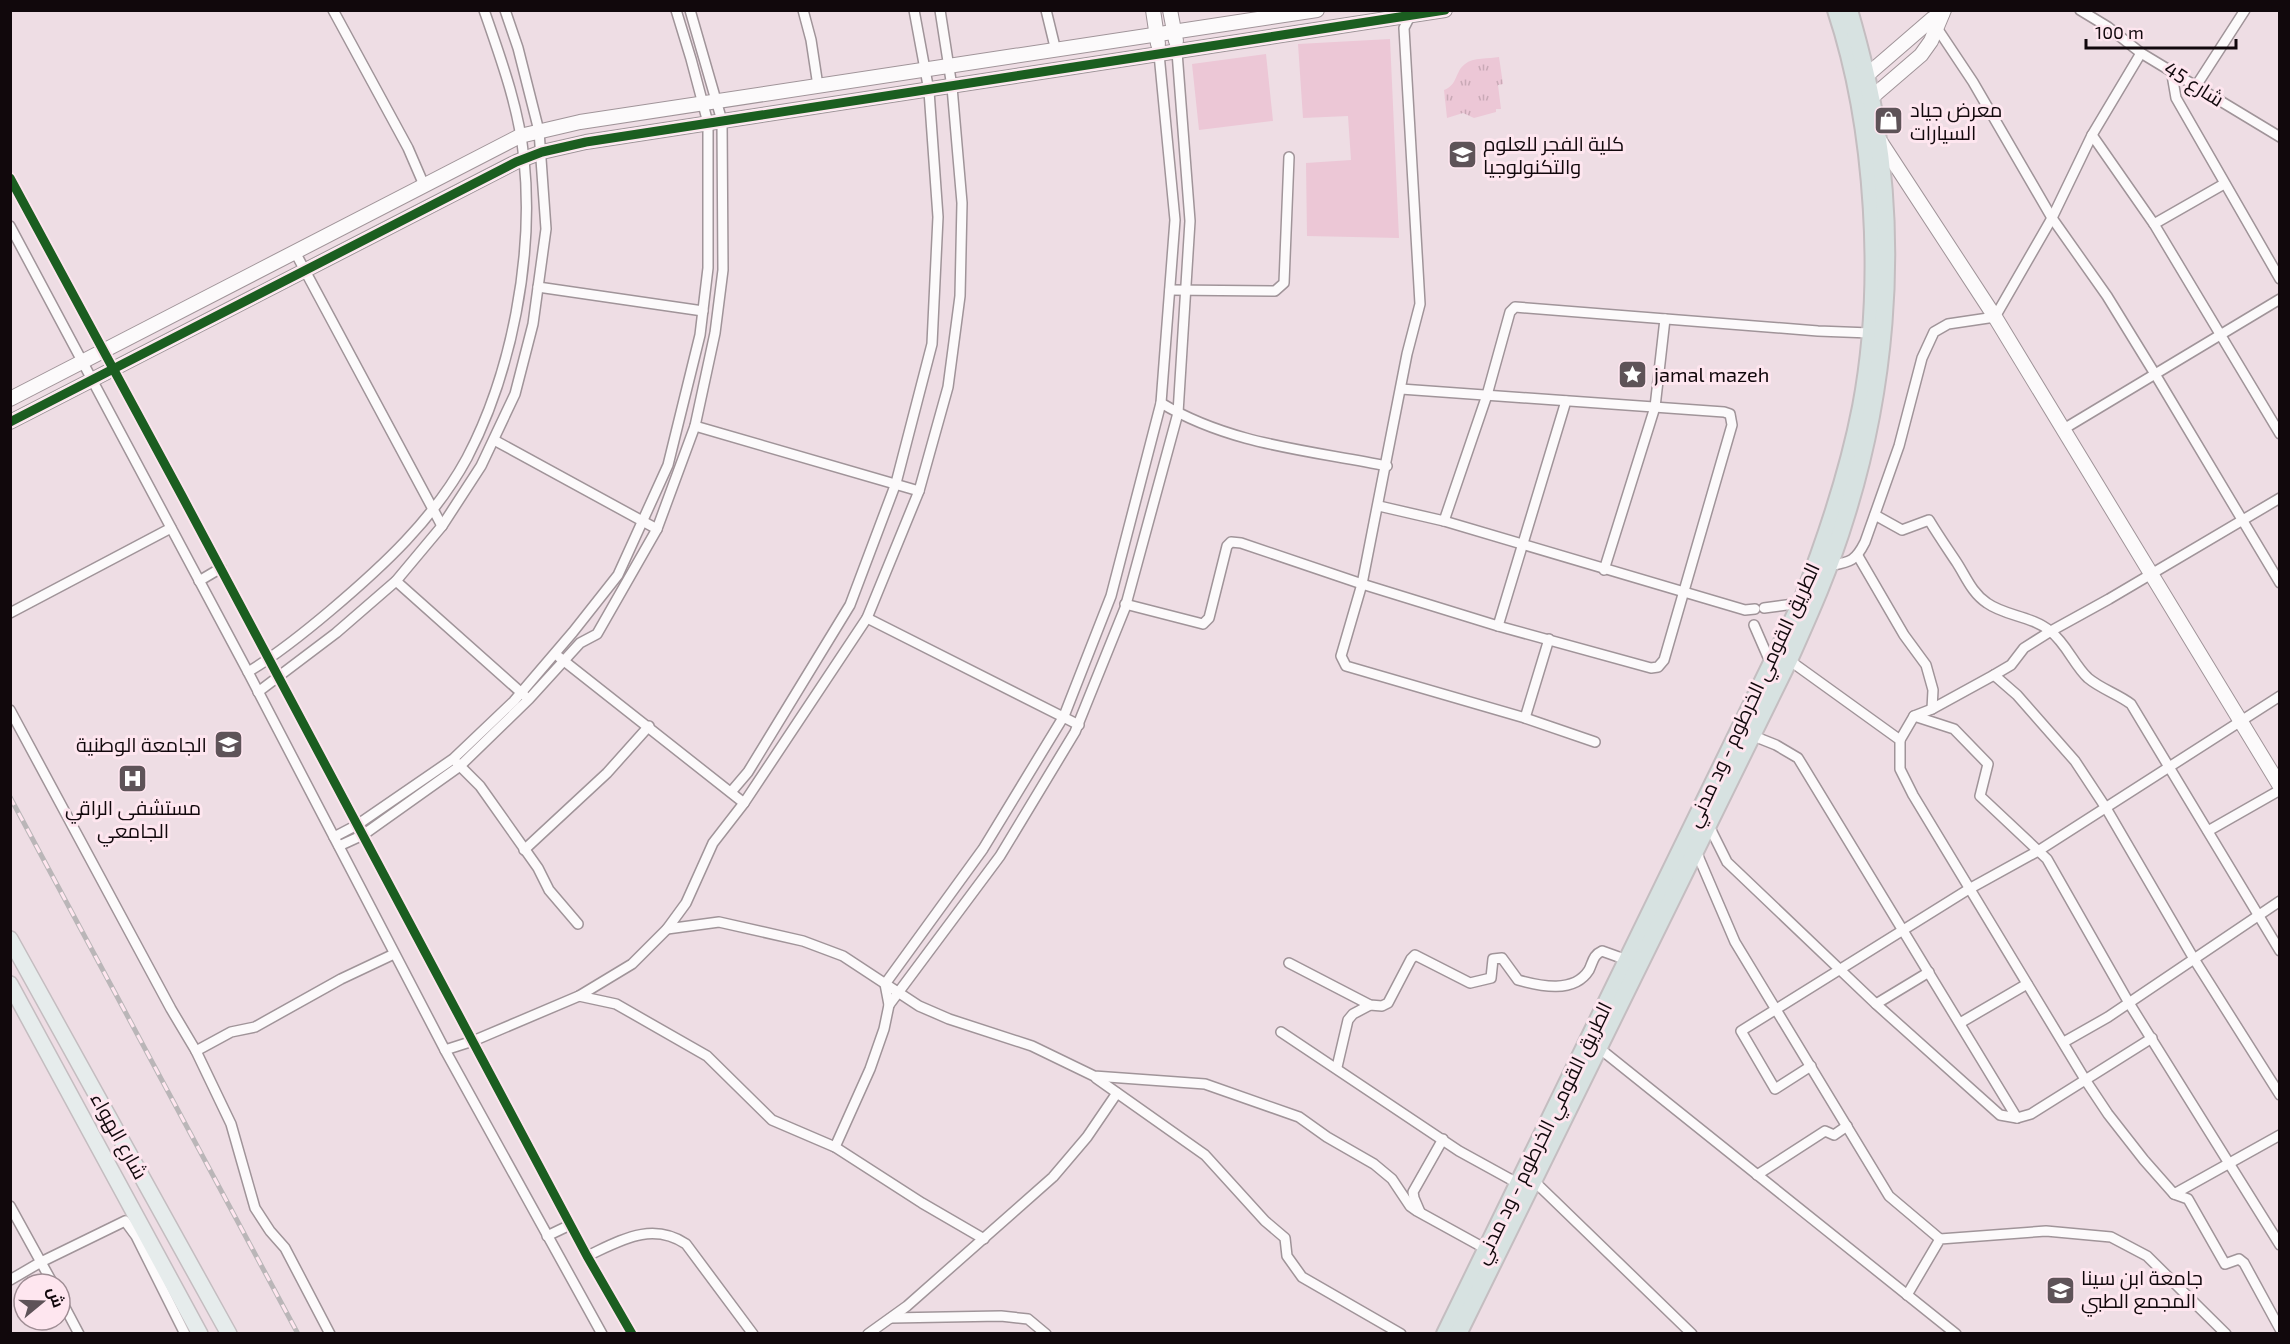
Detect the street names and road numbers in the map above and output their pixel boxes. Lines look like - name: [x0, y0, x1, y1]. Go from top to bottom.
- street label: شارع 45: [2158, 55, 2229, 113]
- street label: الطريق القومي الخرطوم - ود مدني: [1680, 559, 1829, 833]
- street label: الطريق القومي الخرطوم - ود مدني: [1468, 998, 1621, 1270]
- street label: شارع الهواء: [84, 1088, 153, 1184]

